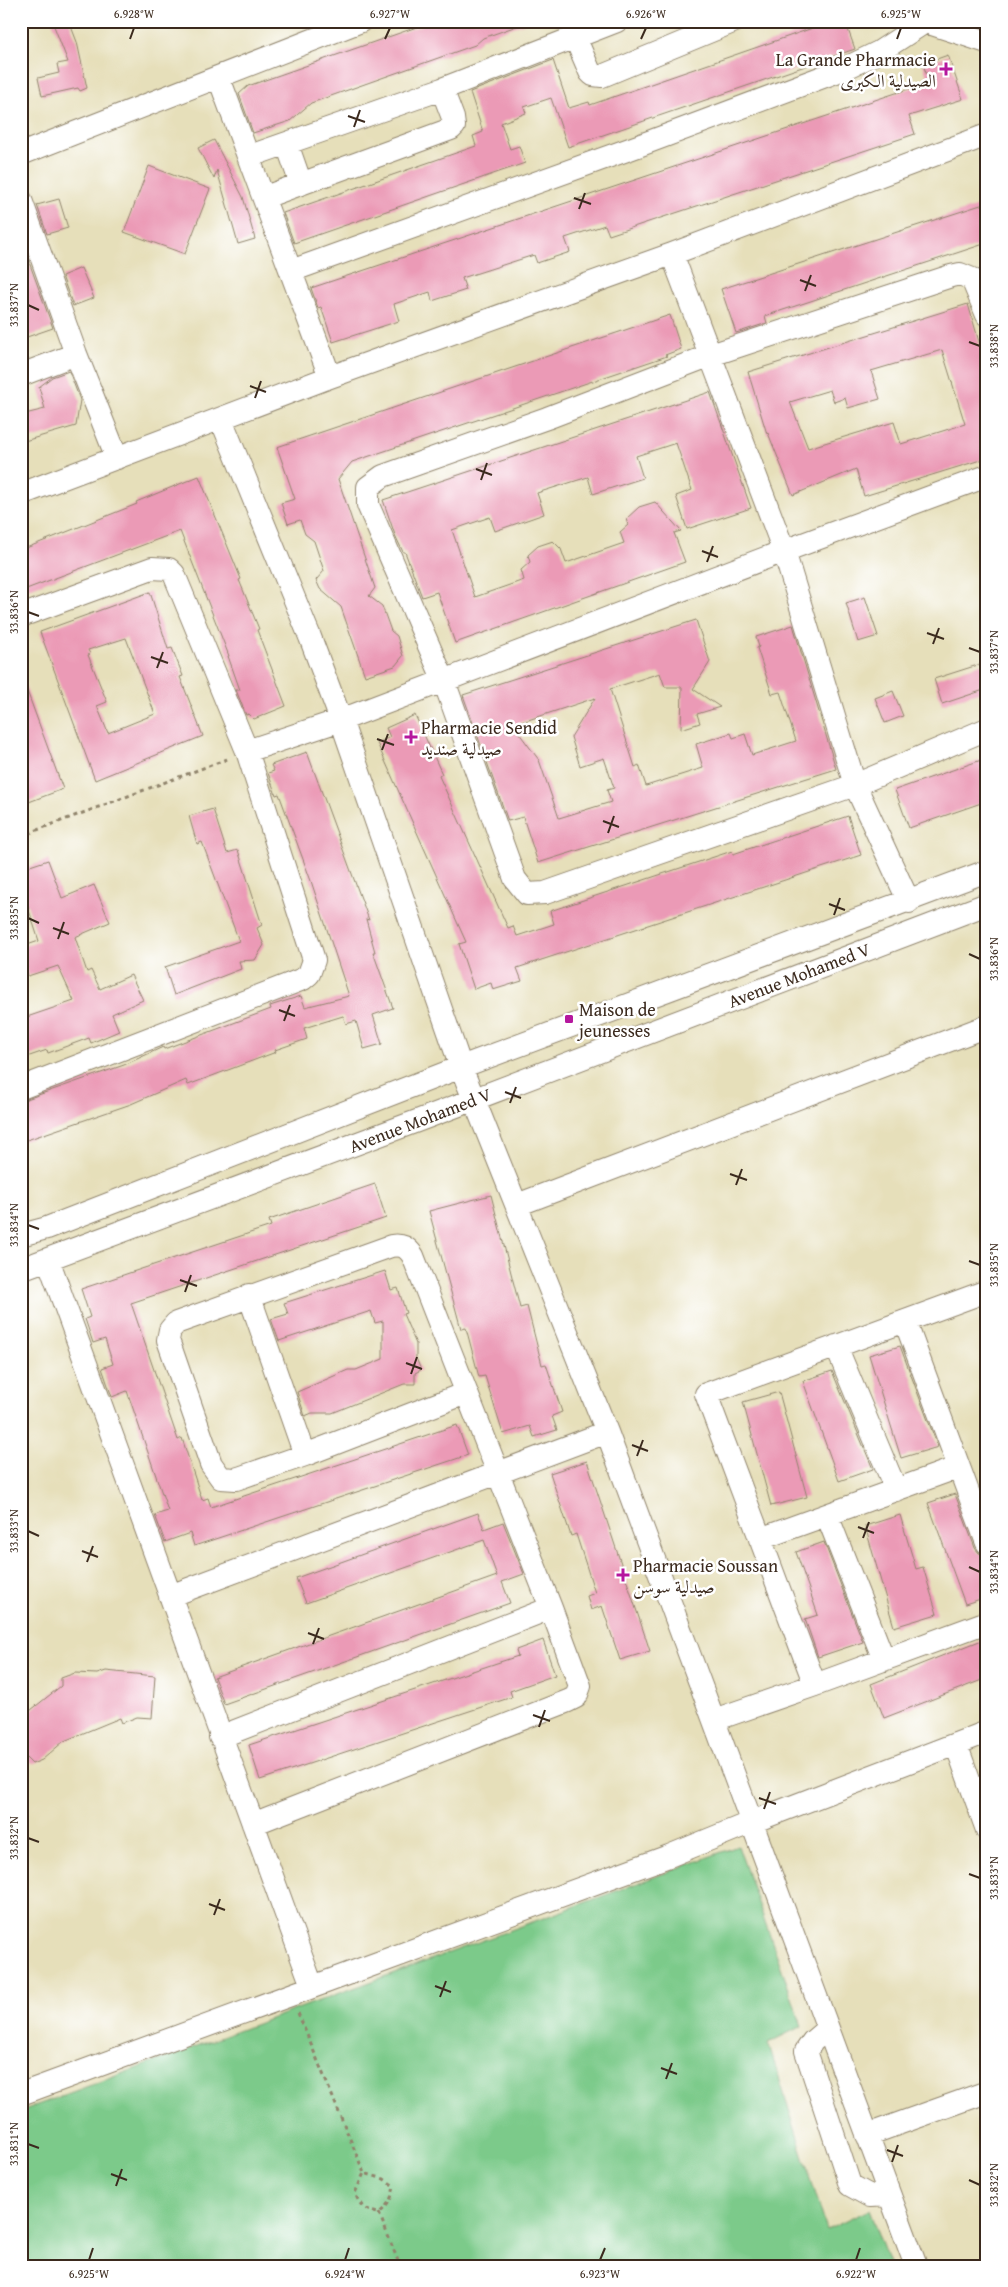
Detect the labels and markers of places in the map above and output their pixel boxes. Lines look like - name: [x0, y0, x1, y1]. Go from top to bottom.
- place label: La Grande Pharmacie الصيدلية الكبرى: [776, 46, 936, 94]
- marker: La Grande Pharmacie الصيدلية الكبرى: [940, 63, 952, 75]
- place label: Pharmacie Sendid صيدلية صنديد: [421, 714, 557, 762]
- marker: Pharmacie Sendid صيدلية صنديد: [405, 731, 417, 743]
- place label: Maison de jeunesses: [576, 996, 656, 1044]
- marker: Maison de jeunesses: [563, 1013, 575, 1025]
- place label: Pharmacie Soussan صيدلية سوسن: [633, 1552, 778, 1600]
- marker: Pharmacie Soussan صيدلية سوسن: [617, 1569, 629, 1581]

